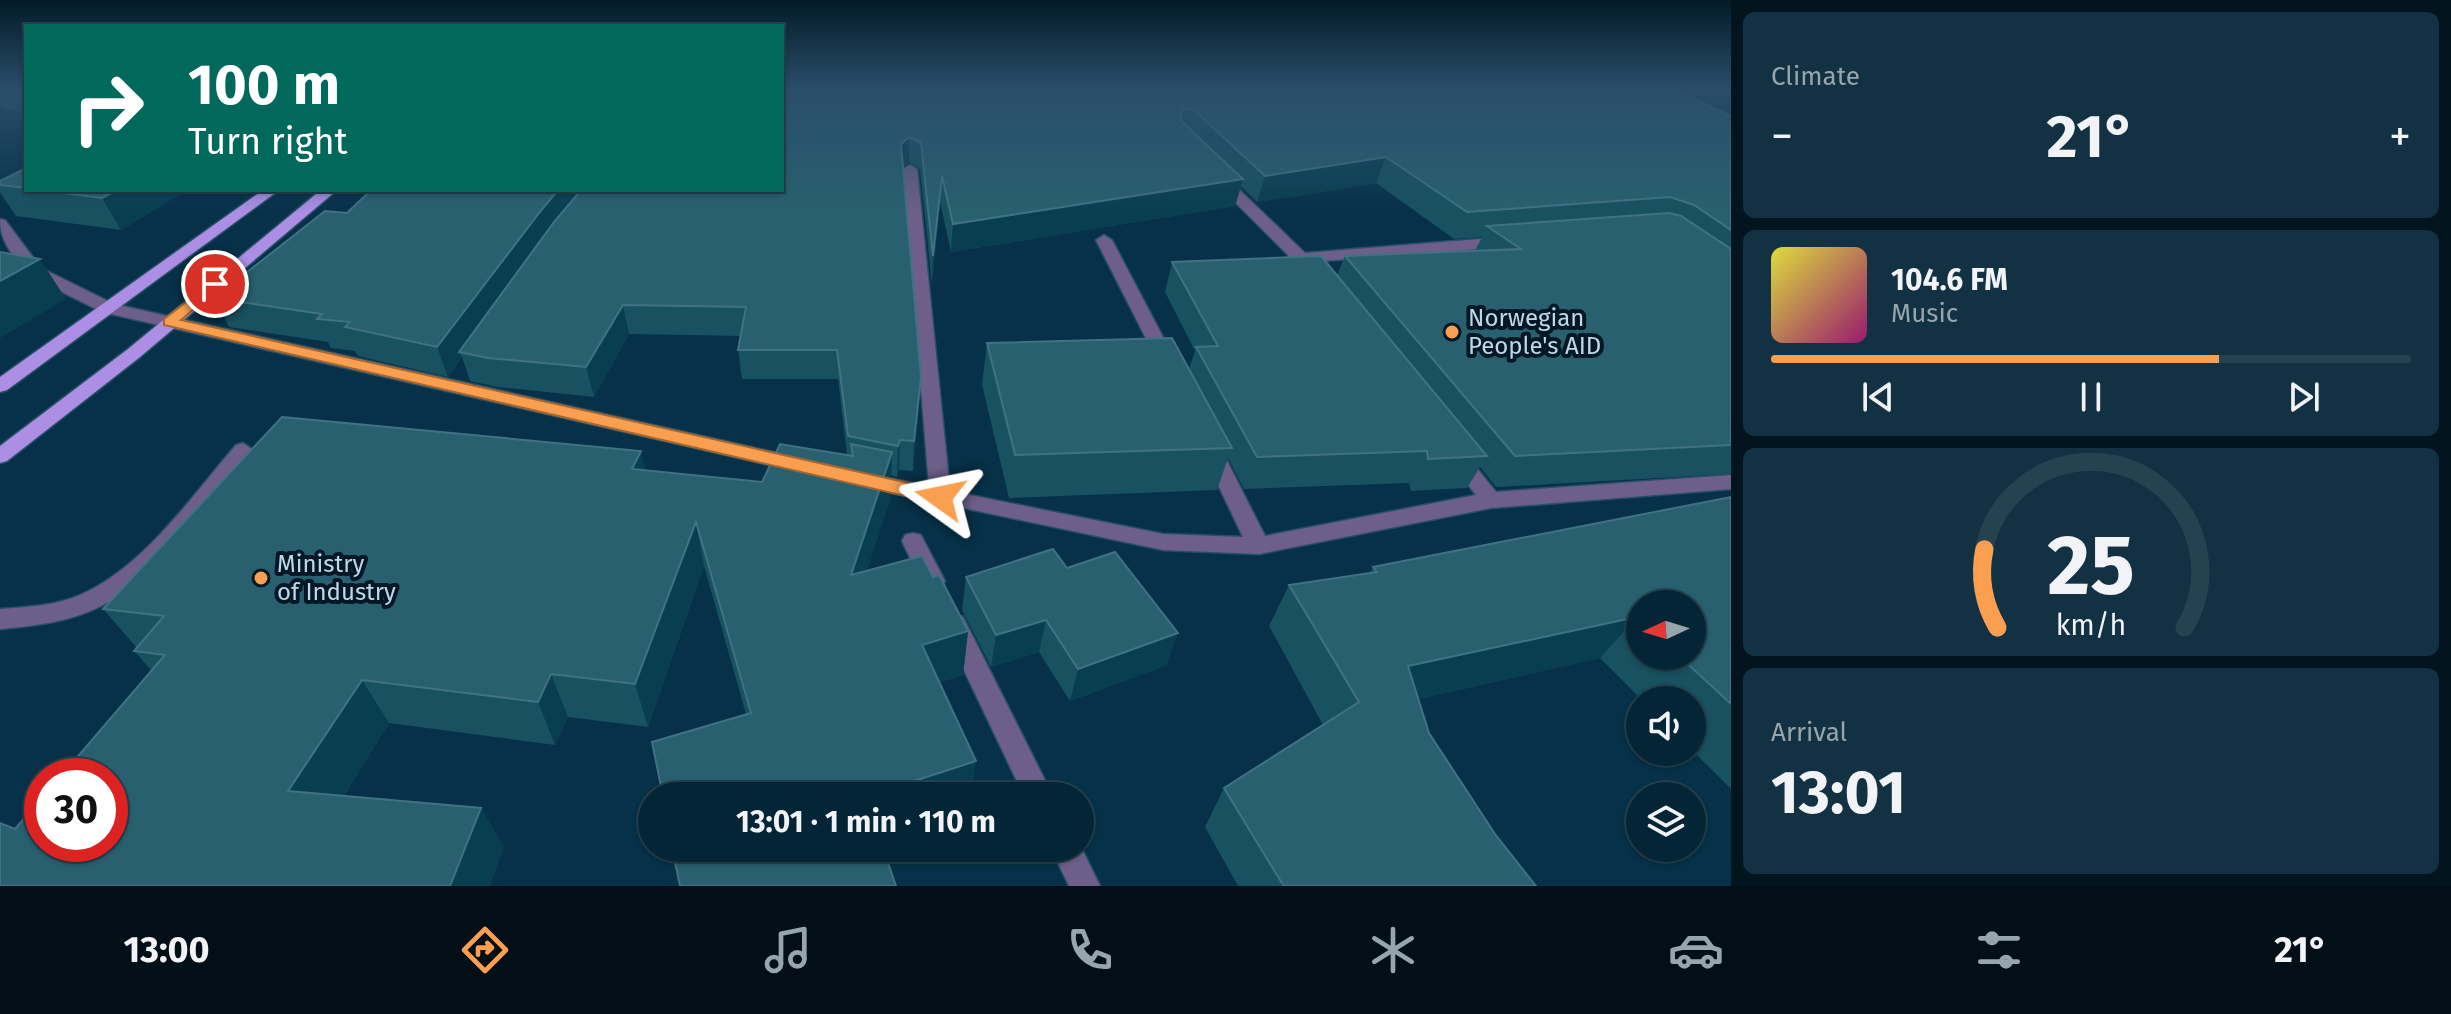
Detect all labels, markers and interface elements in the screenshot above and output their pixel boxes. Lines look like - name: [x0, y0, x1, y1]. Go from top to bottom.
- text: 100 m: [188, 52, 340, 119]
- icon: right: [56, 56, 160, 160]
- text: Climate: [1771, 61, 1860, 92]
- text: 21°: [2047, 101, 2135, 173]
- text: −: [1771, 110, 1793, 163]
- text: +: [2389, 110, 2411, 163]
- text: Turn right: [188, 120, 348, 164]
- pin: [181, 250, 249, 318]
- icon: arrive: [193, 262, 237, 306]
- text: 104.6 FM: [1891, 262, 2008, 298]
- text: Music: [1891, 298, 1958, 329]
- place label: Norwegian People's AID: [1468, 304, 1601, 360]
- marker: Norwegian People's AID: [1443, 323, 1461, 341]
- icon: previous: [1856, 375, 1900, 419]
- icon: pause: [2069, 375, 2113, 419]
- icon: next: [2282, 375, 2326, 419]
- position arrow: [898, 455, 982, 539]
- text: 25: [2047, 516, 2135, 616]
- place label: Ministry of Industry: [277, 550, 396, 606]
- marker: Ministry of Industry: [252, 569, 270, 587]
- north arrow: [1626, 590, 1706, 670]
- map controls: [1626, 590, 1706, 862]
- text: km/h: [2056, 608, 2126, 643]
- button: sound: [1626, 686, 1706, 766]
- text: Arrival: [1771, 717, 1847, 748]
- text: 13:01: [1771, 757, 1906, 829]
- speed limit sign: 30: [24, 758, 128, 862]
- button: layers: [1626, 782, 1706, 862]
- text: 13:01 · 1 min · 110 m: [736, 804, 996, 840]
- icon: directions: [457, 922, 513, 978]
- icon: music: [760, 922, 816, 978]
- icon: phone: [1062, 922, 1118, 978]
- icon: climate: [1365, 922, 1421, 978]
- icon: car: [1668, 922, 1724, 978]
- icon: filters: [1971, 922, 2027, 978]
- text: 13:00: [123, 928, 210, 972]
- text: 21°: [2274, 928, 2328, 972]

